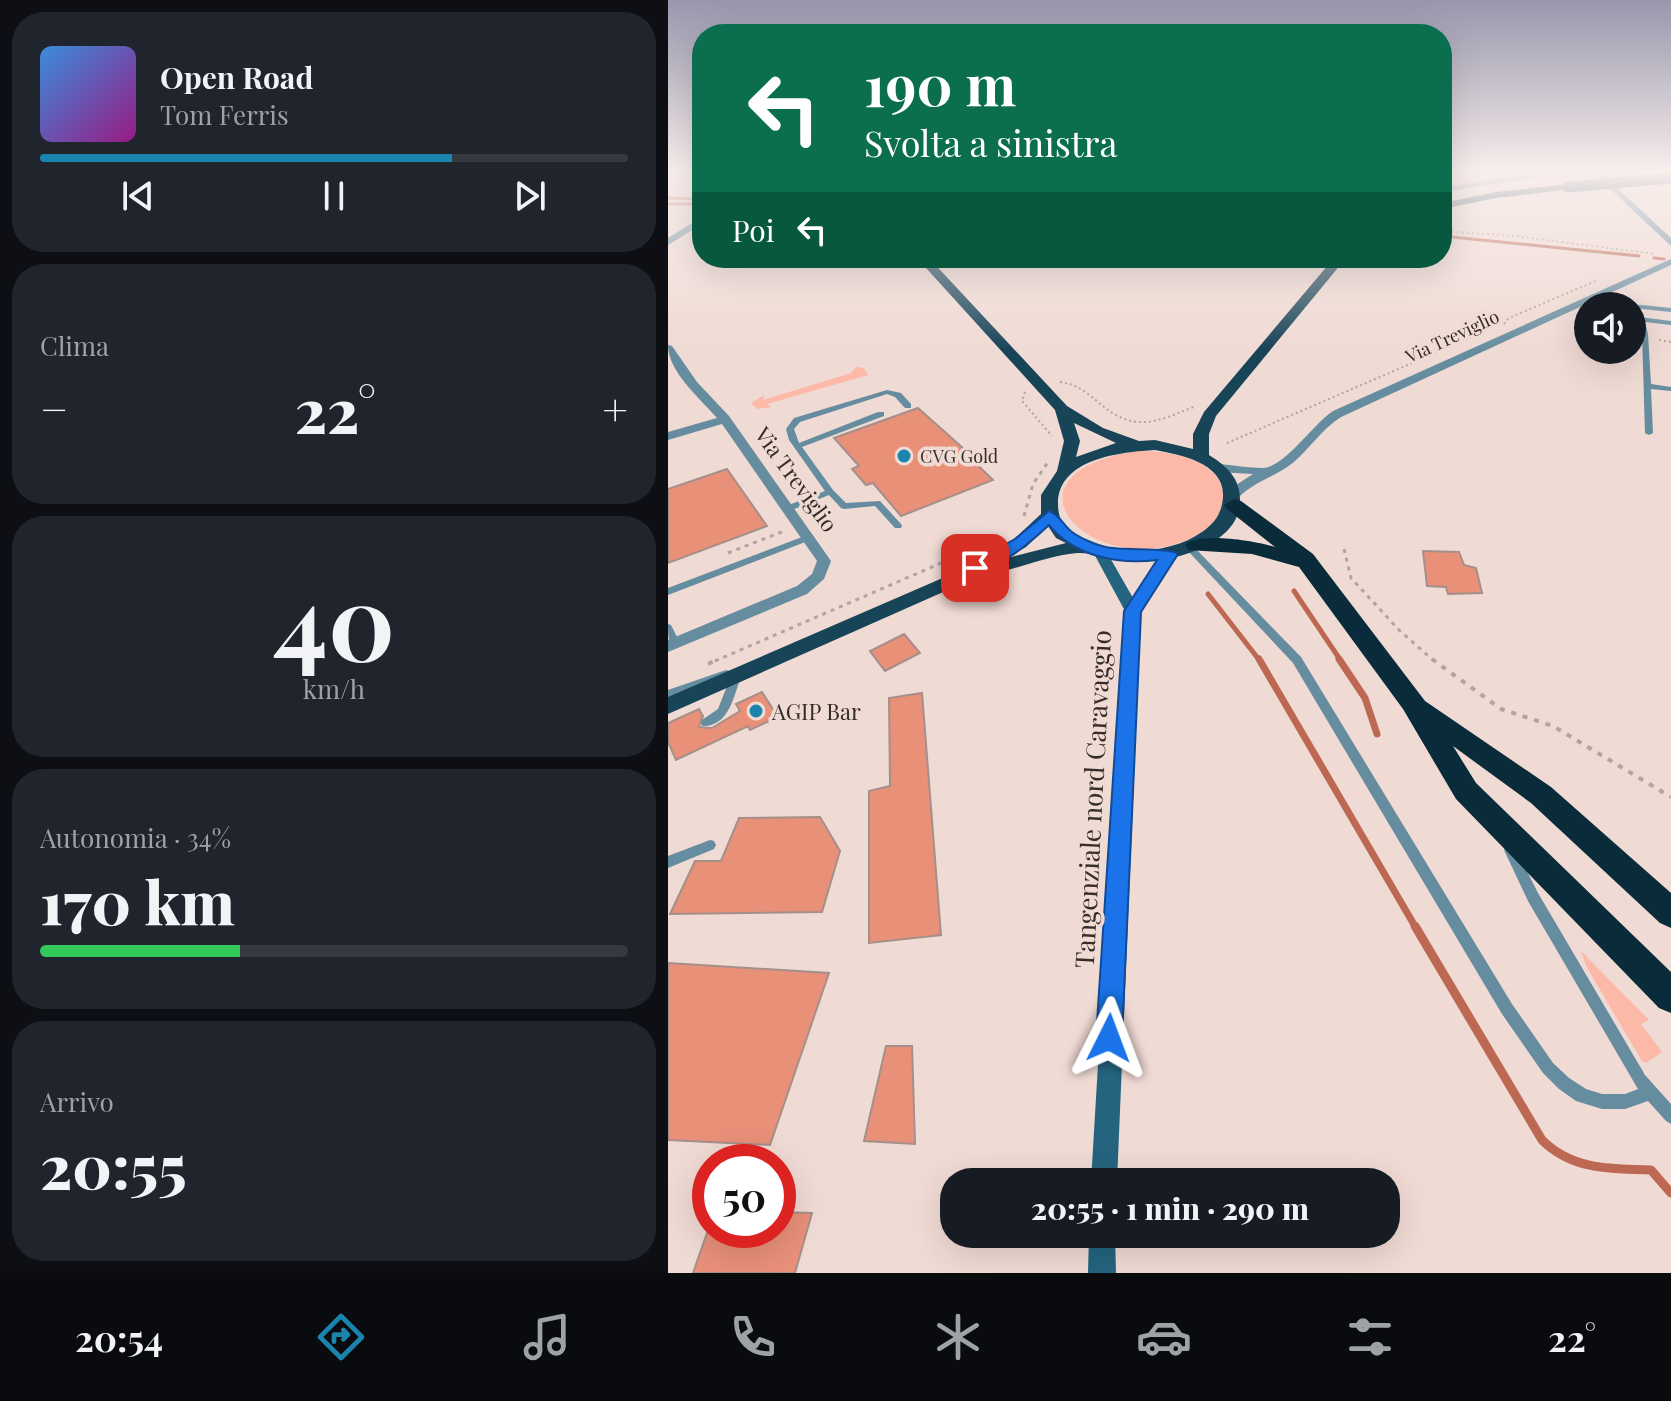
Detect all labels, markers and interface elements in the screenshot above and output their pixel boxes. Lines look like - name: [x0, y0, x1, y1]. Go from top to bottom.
- text: 190 m: [864, 46, 1016, 121]
- icon: left: [732, 56, 836, 160]
- text: Open Road: [160, 57, 313, 97]
- text: Tom Ferris: [160, 97, 289, 132]
- text: Svolta a sinistra: [864, 118, 1118, 166]
- icon: previous: [116, 174, 160, 218]
- icon: pause: [312, 174, 356, 218]
- icon: next: [508, 174, 552, 218]
- icon: left: [790, 208, 834, 252]
- text: Poi: [732, 210, 774, 250]
- map controls: [1574, 292, 1646, 364]
- button: sound: [1574, 292, 1646, 364]
- street label: Via Treviglio: [1400, 304, 1503, 369]
- text: Clima: [40, 328, 109, 363]
- text: 22°: [295, 368, 376, 448]
- text: −: [40, 378, 68, 437]
- text: +: [602, 378, 628, 437]
- street label: Via Treviglio: [748, 420, 845, 538]
- place label: CVG Gold: [920, 444, 999, 468]
- marker: CVG Gold: [895, 447, 913, 465]
- pin: [941, 534, 1009, 602]
- icon: arrive: [953, 546, 997, 590]
- text: 40: [273, 549, 395, 688]
- street label: Tangenziale nord Caravaggio: [1066, 629, 1118, 969]
- text: km/h: [303, 671, 365, 706]
- place label: AGIP Bar: [771, 696, 861, 726]
- marker: AGIP Bar: [747, 702, 765, 720]
- text: Autonomia · 34%: [40, 820, 231, 855]
- text: 170 km: [40, 860, 235, 940]
- position arrow: [1067, 996, 1151, 1080]
- text: Arrivo: [40, 1084, 114, 1119]
- text: 20:55: [40, 1124, 187, 1204]
- speed limit sign: 50: [692, 1144, 796, 1248]
- text: 20:55 · 1 min · 290 m: [1031, 1188, 1309, 1228]
- icon: directions: [313, 1309, 369, 1365]
- icon: music: [519, 1309, 575, 1365]
- icon: phone: [725, 1309, 781, 1365]
- icon: climate: [930, 1309, 986, 1365]
- icon: car: [1136, 1309, 1192, 1365]
- icon: filters: [1342, 1309, 1398, 1365]
- text: 20:54: [75, 1313, 163, 1361]
- text: 22°: [1548, 1313, 1596, 1361]

